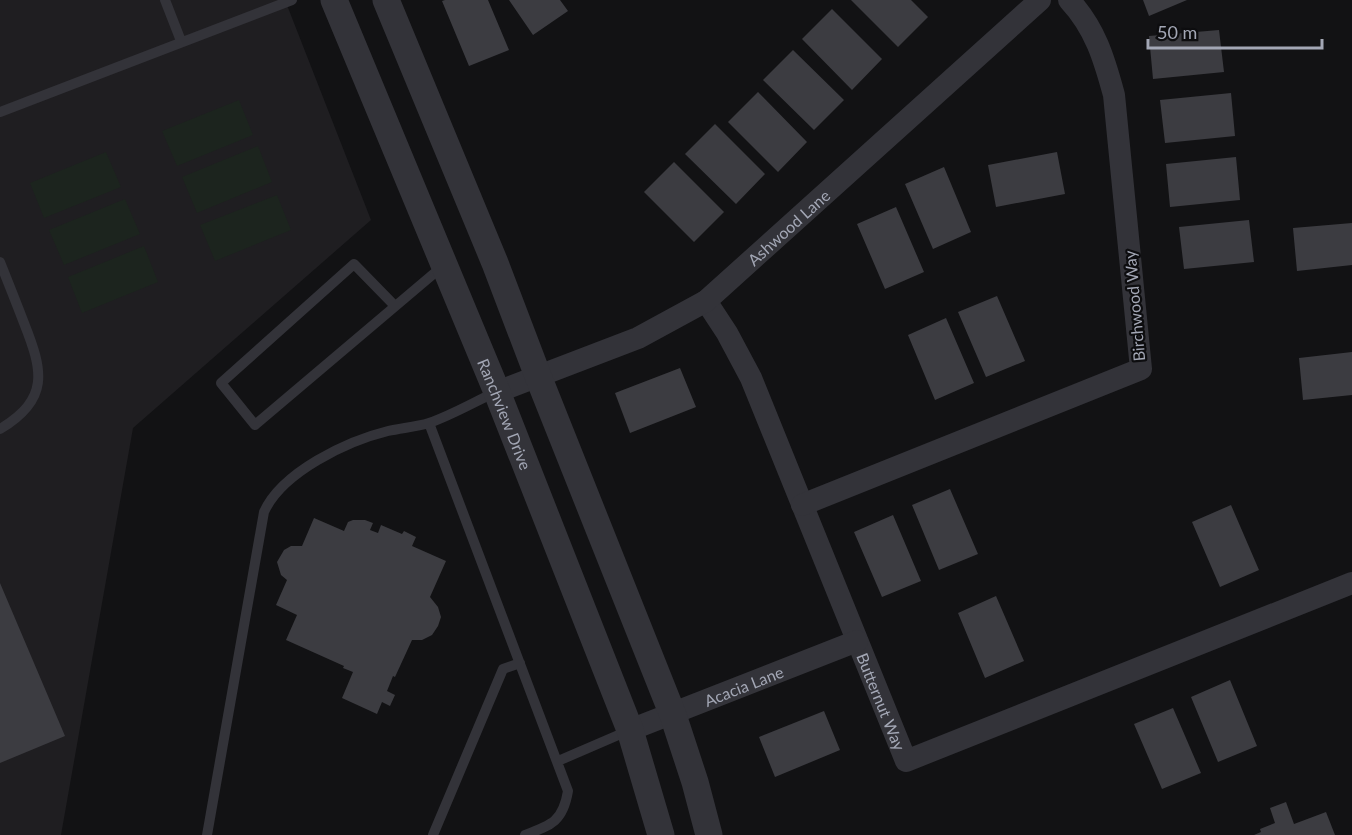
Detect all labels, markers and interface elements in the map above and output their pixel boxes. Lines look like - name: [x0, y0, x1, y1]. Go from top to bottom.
- scale bar: [1148, 12, 1322, 50]
- text: 50 m: [1157, 21, 1197, 43]
- street label: Ashwood Lane: [743, 185, 833, 269]
- street label: Birchwood Way: [1120, 249, 1148, 362]
- street label: Ranchview Drive: [475, 355, 536, 472]
- street label: Butternut Way: [854, 650, 910, 753]
- street label: Acacia Lane: [701, 661, 786, 710]

